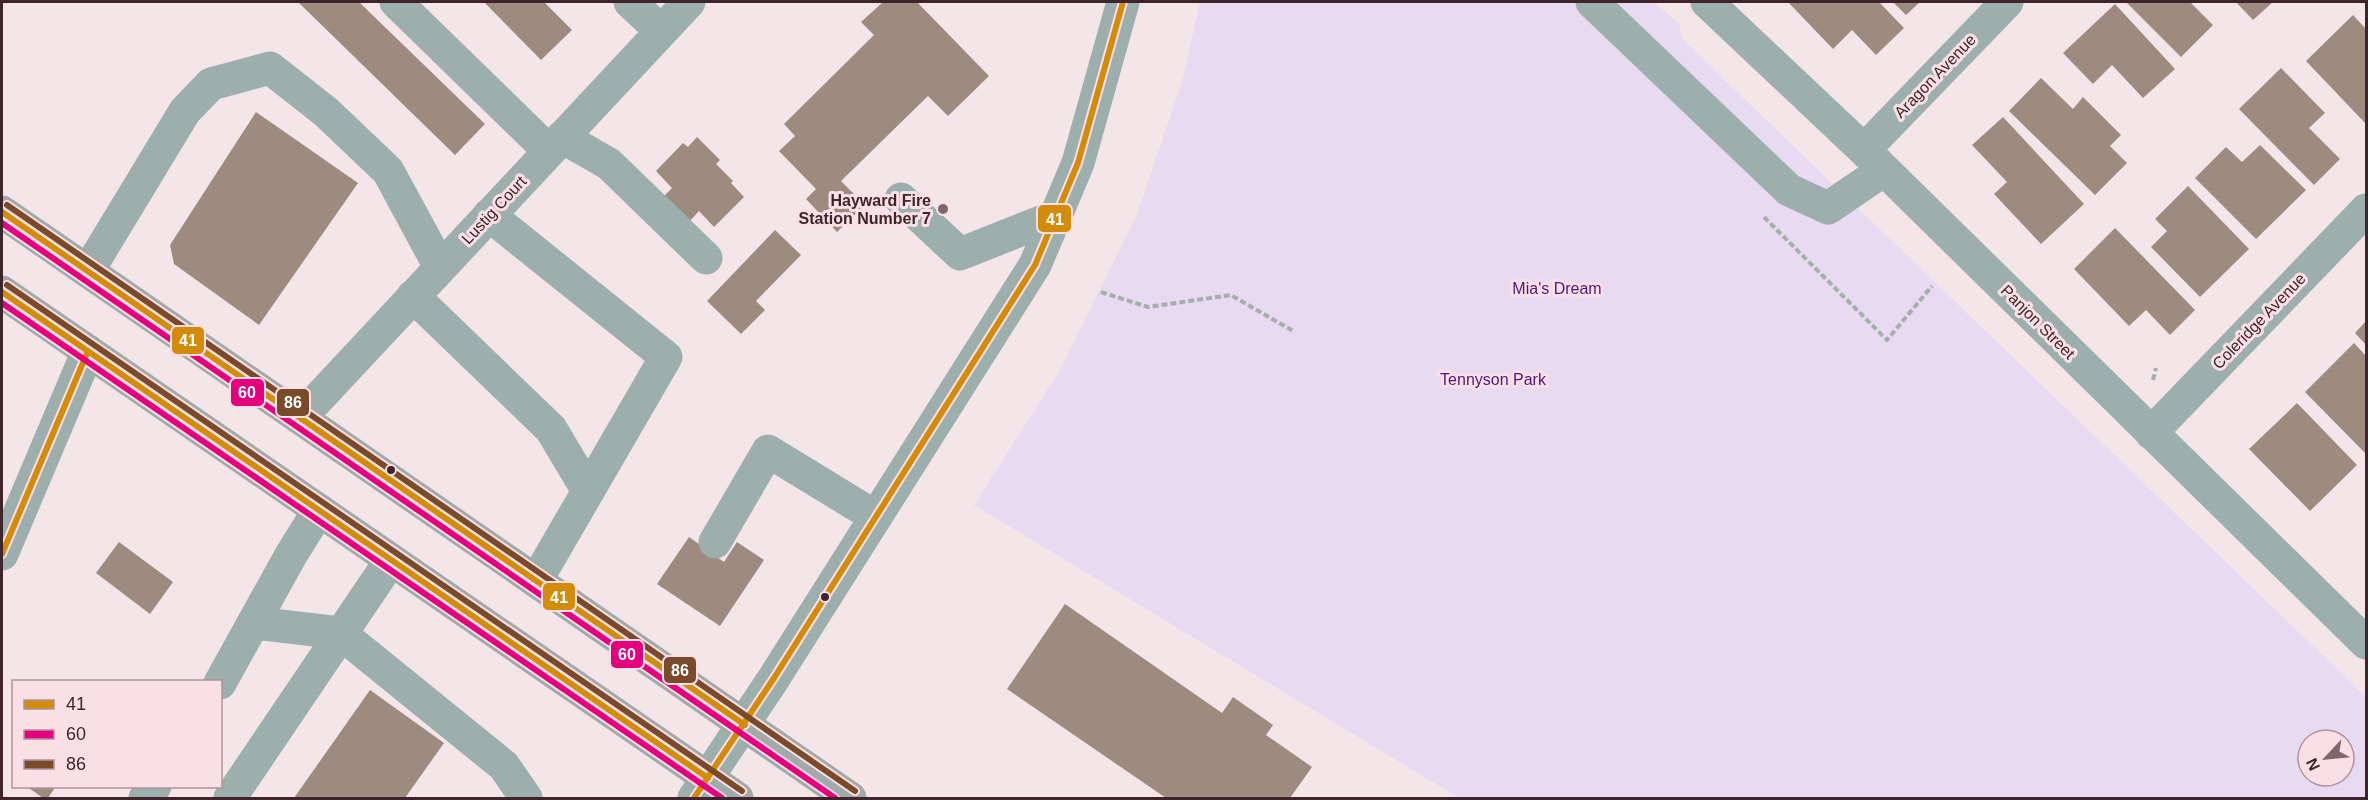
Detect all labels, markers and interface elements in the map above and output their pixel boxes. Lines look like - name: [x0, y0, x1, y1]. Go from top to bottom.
- street label: Aragon Avenue: [1891, 31, 1979, 121]
- street label: Lustig Court: [458, 172, 530, 247]
- place label: Hayward Fire Station Number 7: [799, 192, 931, 227]
- marker: Hayward Fire Station Number 7: [936, 202, 950, 216]
- line badge: 41: [1037, 204, 1072, 233]
- text: 41: [1046, 211, 1064, 228]
- street label: Coleridge Avenue: [2209, 270, 2309, 372]
- park label: Mia's Dream: [1512, 280, 1602, 297]
- street label: Panjon Street: [1998, 282, 2079, 363]
- line badge: 41: [171, 326, 205, 355]
- text: 41: [179, 332, 197, 349]
- park label: Tennyson Park: [1440, 371, 1547, 388]
- line badge: 60: [230, 378, 265, 407]
- text: 60: [238, 384, 256, 401]
- line badge: 86: [276, 388, 310, 417]
- text: 86: [284, 394, 302, 411]
- unlabelled marker: [385, 464, 397, 476]
- line badge: 41: [542, 582, 576, 611]
- text: 41: [550, 589, 568, 606]
- unlabelled marker: [819, 591, 831, 603]
- line badge: 60: [610, 640, 644, 669]
- text: 60: [618, 646, 636, 663]
- line badge: 86: [663, 656, 697, 684]
- text: 86: [671, 662, 689, 679]
- legend: [12, 680, 222, 788]
- text: 41: [66, 694, 86, 714]
- text: 60: [66, 724, 86, 744]
- north arrow: [2296, 728, 2356, 788]
- text: 86: [66, 754, 86, 774]
- text: N: [2303, 755, 2323, 773]

